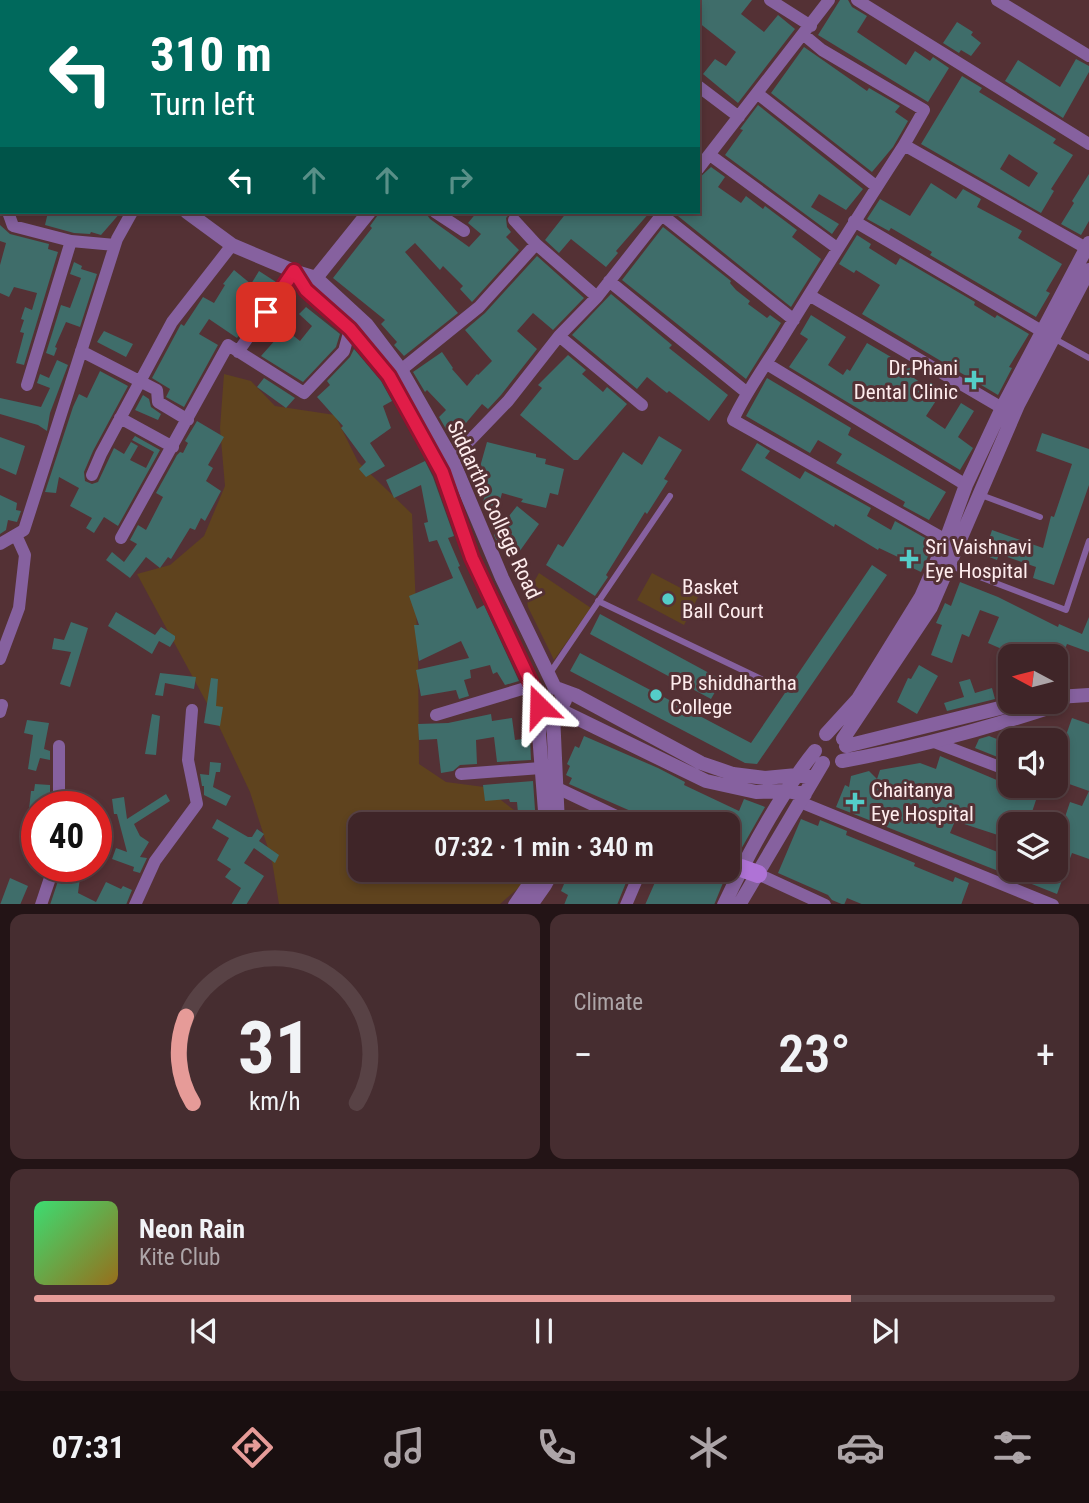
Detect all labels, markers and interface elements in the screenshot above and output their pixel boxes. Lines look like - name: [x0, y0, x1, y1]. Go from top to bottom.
- text: 310 m: [150, 26, 272, 83]
- icon: left: [35, 28, 126, 119]
- text: Turn left: [150, 85, 255, 123]
- icon: left: [222, 161, 260, 199]
- icon: ahead: [295, 161, 333, 199]
- icon: ahead: [368, 161, 406, 199]
- icon: right: [441, 161, 479, 199]
- pin: [236, 282, 296, 342]
- icon: arrive: [247, 293, 285, 331]
- place label: Dr.Phani Dental Clinic: [854, 356, 958, 404]
- marker: Dr.Phani Dental Clinic: [964, 370, 984, 390]
- street label: Siddartha College Road: [442, 417, 546, 603]
- place label: Sri Vaishnavi Eye Hospital: [925, 535, 1032, 583]
- marker: Sri Vaishnavi Eye Hospital: [899, 549, 919, 569]
- place label: Basket Ball Court: [682, 575, 764, 623]
- marker: Basket Ball Court: [660, 591, 676, 607]
- north arrow: [998, 644, 1068, 714]
- map controls: [998, 644, 1068, 882]
- position arrow: [502, 669, 576, 743]
- place label: PB shiddhartha College: [670, 671, 797, 719]
- marker: PB shiddhartha College: [648, 687, 664, 703]
- button: sound: [998, 728, 1068, 798]
- place label: Chaitanya Eye Hospital: [871, 778, 974, 826]
- speed limit sign: 40: [21, 791, 112, 882]
- marker: Chaitanya Eye Hospital: [845, 792, 865, 812]
- button: layers: [998, 812, 1068, 882]
- text: 07:32 · 1 min · 340 m: [434, 832, 654, 862]
- text: Climate: [574, 989, 643, 1016]
- text: 31: [238, 1005, 312, 1091]
- text: 23°: [778, 1024, 850, 1085]
- text: −: [574, 1033, 593, 1077]
- text: +: [1036, 1033, 1055, 1077]
- text: km/h: [249, 1086, 300, 1115]
- text: Neon Rain: [139, 1214, 245, 1244]
- text: Kite Club: [139, 1244, 220, 1271]
- icon: previous: [185, 1312, 223, 1350]
- icon: pause: [525, 1312, 563, 1350]
- icon: next: [866, 1312, 904, 1350]
- icon: directions: [228, 1423, 277, 1472]
- icon: music: [380, 1423, 429, 1472]
- icon: phone: [532, 1423, 581, 1472]
- icon: climate: [684, 1423, 733, 1472]
- icon: car: [836, 1423, 885, 1472]
- icon: filters: [988, 1423, 1037, 1472]
- text: 07:31: [52, 1428, 125, 1466]

